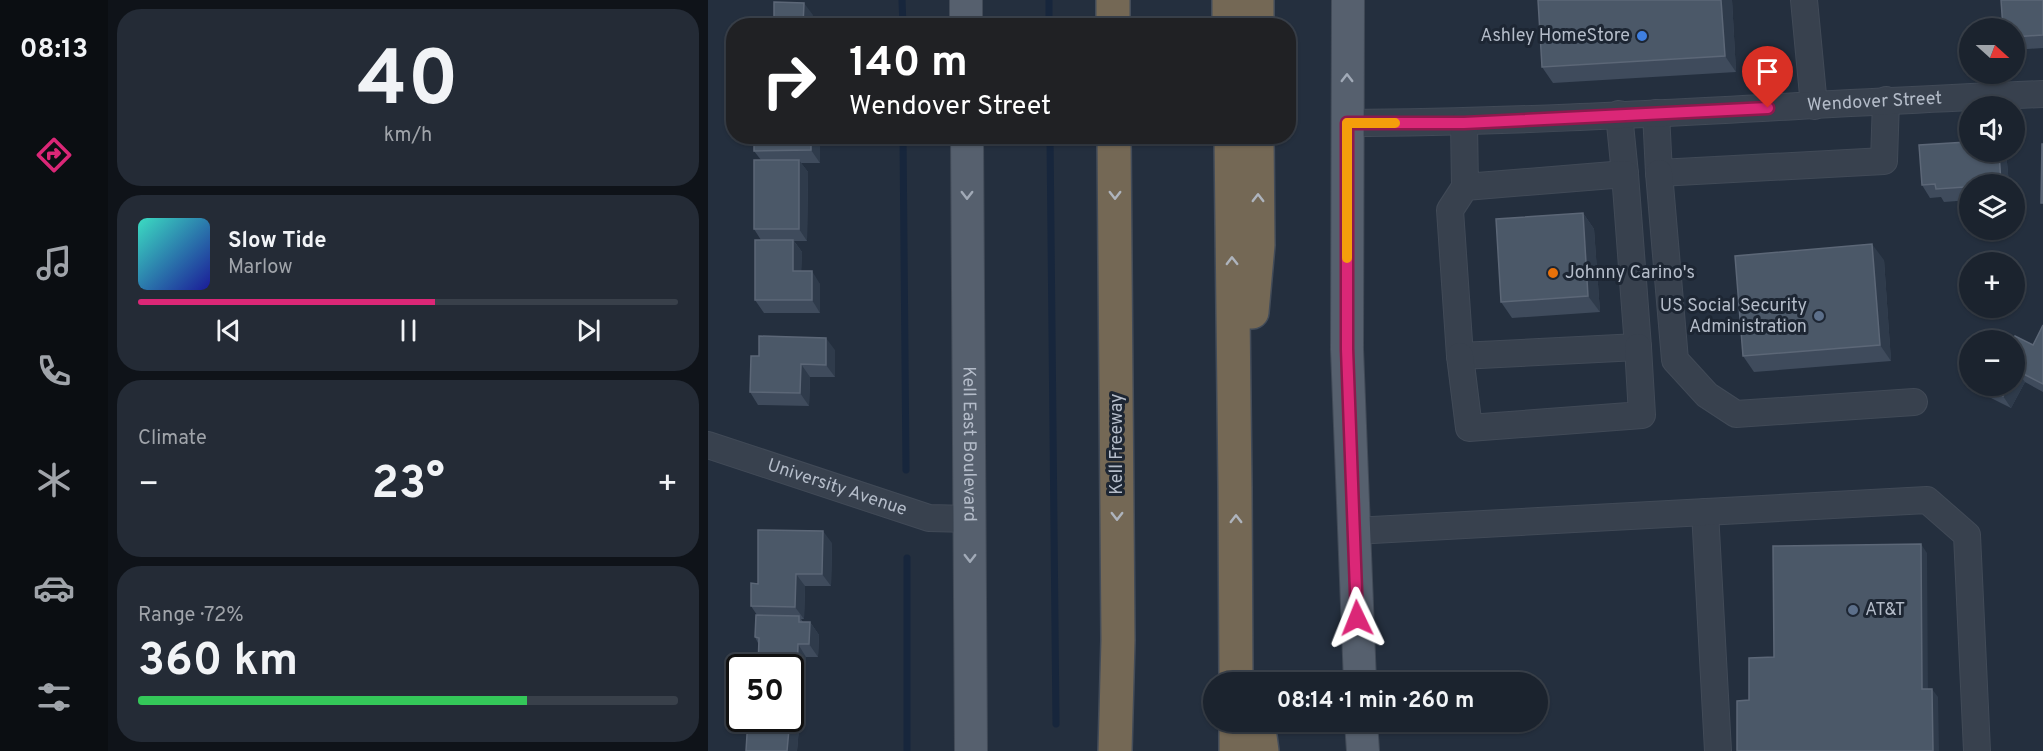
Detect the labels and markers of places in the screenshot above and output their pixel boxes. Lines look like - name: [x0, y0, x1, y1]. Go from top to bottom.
- place label: Ashley HomeStore: [1480, 25, 1630, 48]
- marker: Ashley HomeStore: [1635, 29, 1649, 43]
- pin: [1742, 46, 1793, 108]
- place label: Johnny Carino's: [1565, 262, 1695, 285]
- marker: Johnny Carino's: [1546, 266, 1560, 280]
- place label: US Social Security Administration: [1660, 295, 1807, 339]
- marker: US Social Security Administration: [1812, 309, 1826, 323]
- place label: AT&T: [1865, 599, 1905, 622]
- marker: AT&T: [1846, 603, 1860, 617]

